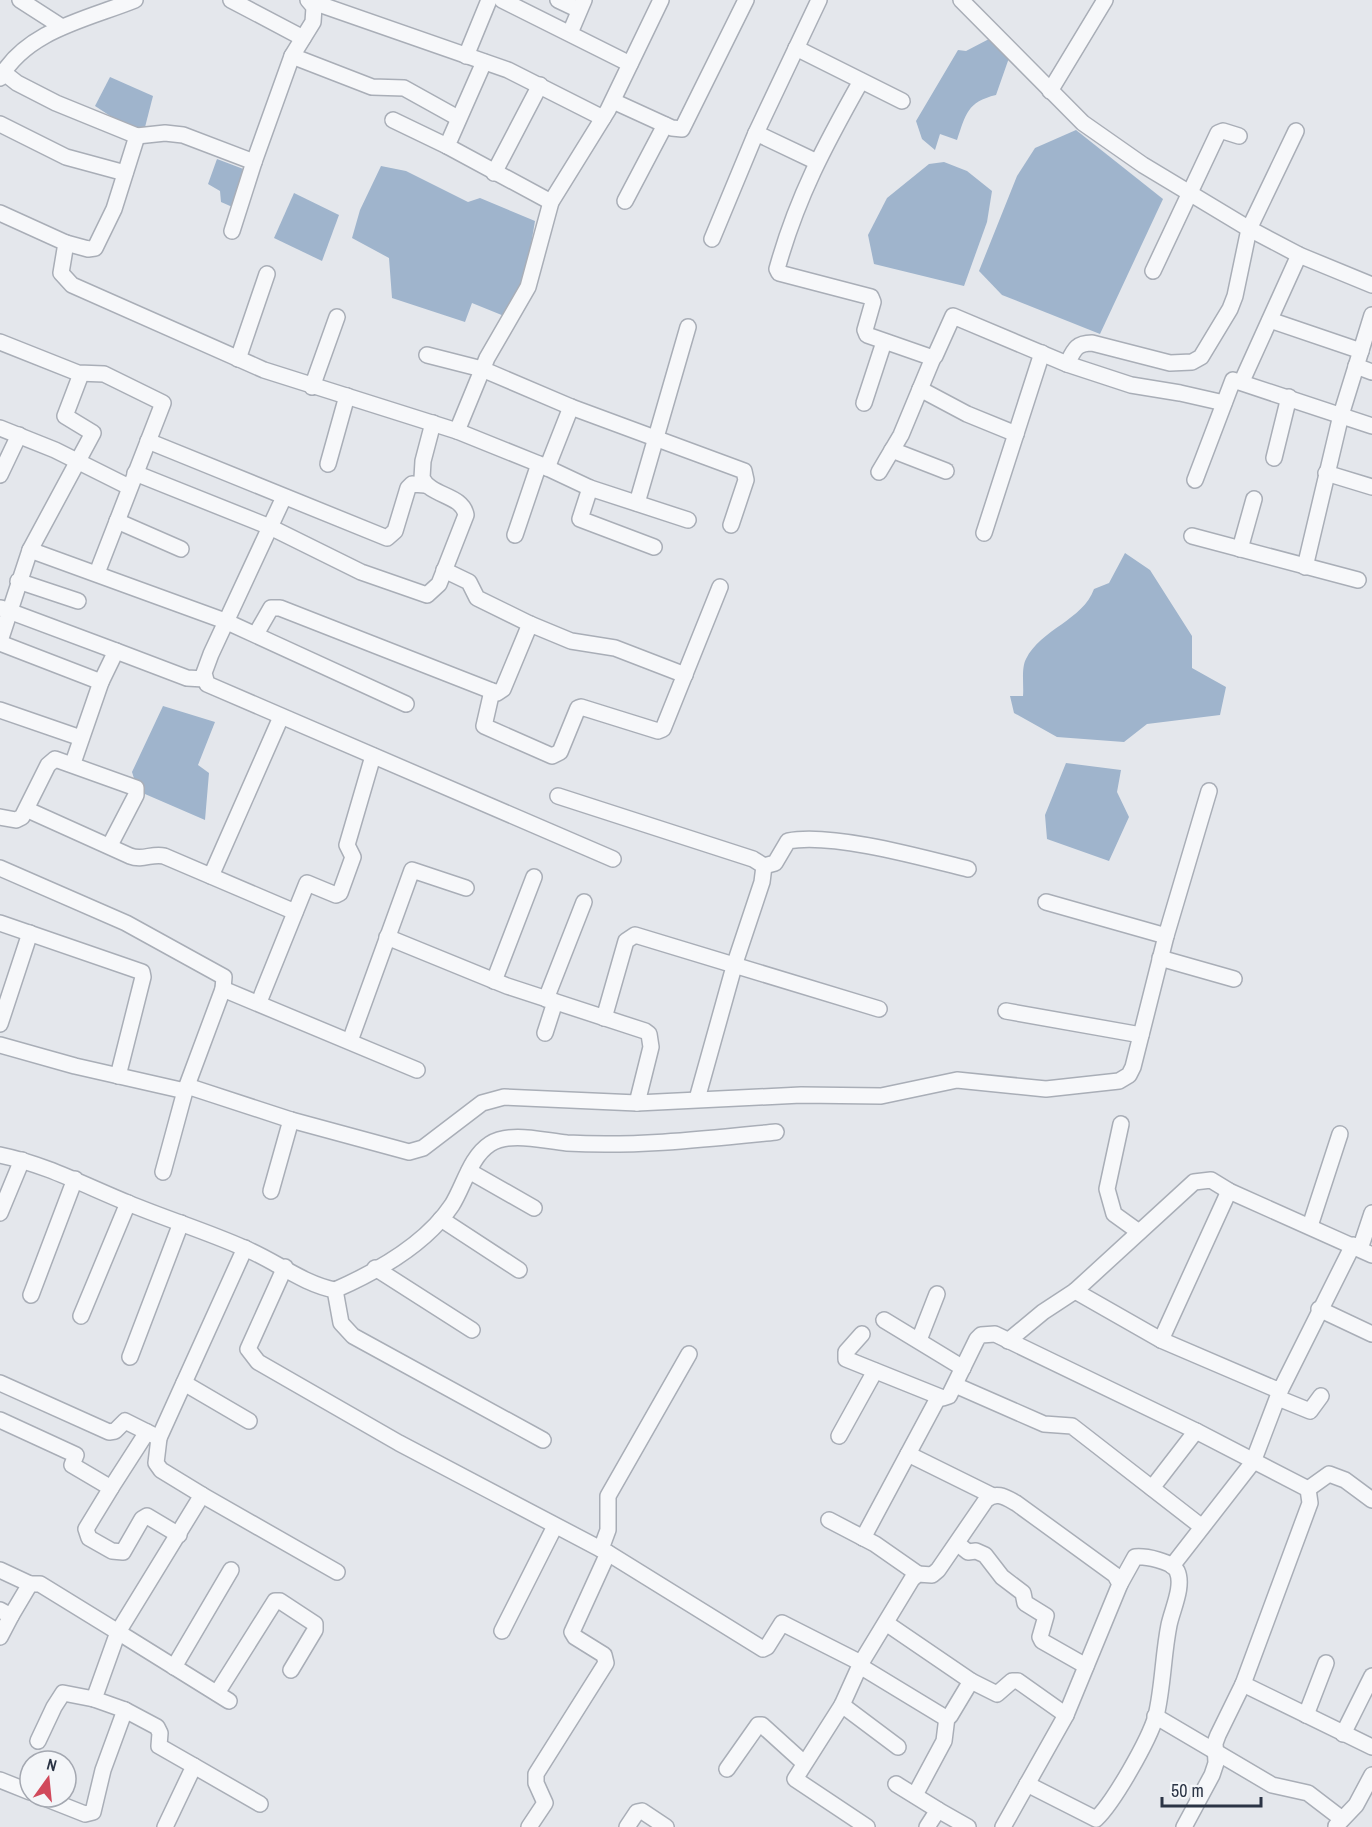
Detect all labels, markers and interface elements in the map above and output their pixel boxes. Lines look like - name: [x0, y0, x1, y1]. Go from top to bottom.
- north arrow: [18, 1749, 78, 1809]
- text: N: [44, 1753, 59, 1776]
- scale bar: [1162, 1770, 1261, 1808]
- text: 50 m: [1171, 1778, 1204, 1803]

